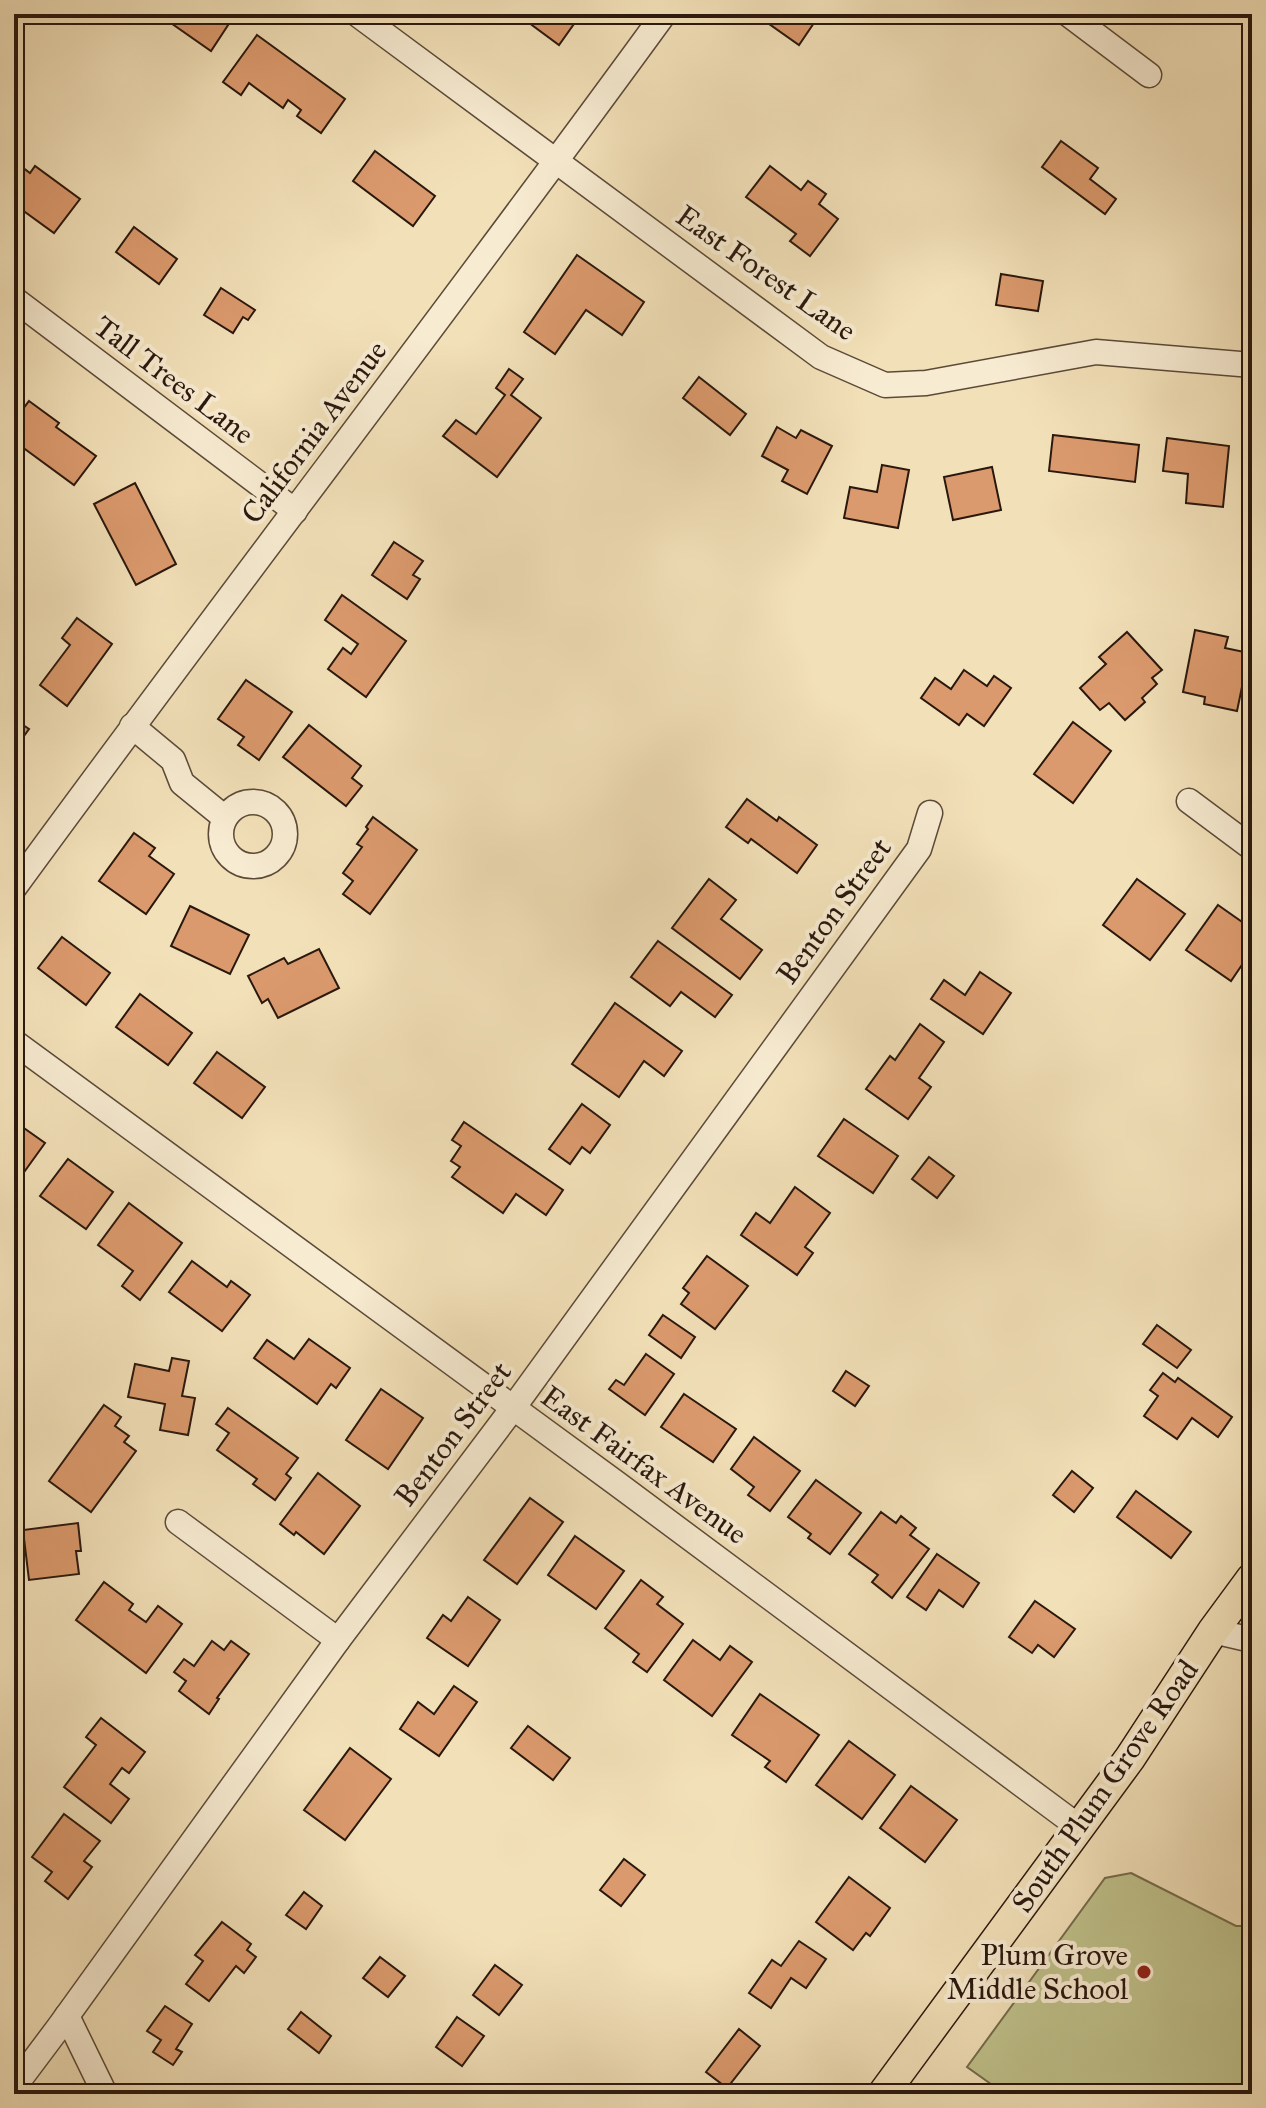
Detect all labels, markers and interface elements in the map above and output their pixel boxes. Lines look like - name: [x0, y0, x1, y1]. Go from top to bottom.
- street label: East Forest Lane: [669, 198, 863, 348]
- street label: Tall Trees Lane: [87, 308, 261, 452]
- street label: California Avenue: [234, 333, 394, 531]
- street label: Benton Street: [769, 831, 899, 991]
- street label: Benton Street: [387, 1354, 519, 1513]
- street label: East Fairfax Avenue: [534, 1378, 754, 1552]
- street label: South Plum Grove Road: [1004, 1653, 1206, 1919]
- place label: Plum Grove Middle School: [947, 1937, 1129, 2007]
- marker: Plum Grove Middle School: [1135, 1963, 1153, 1981]

